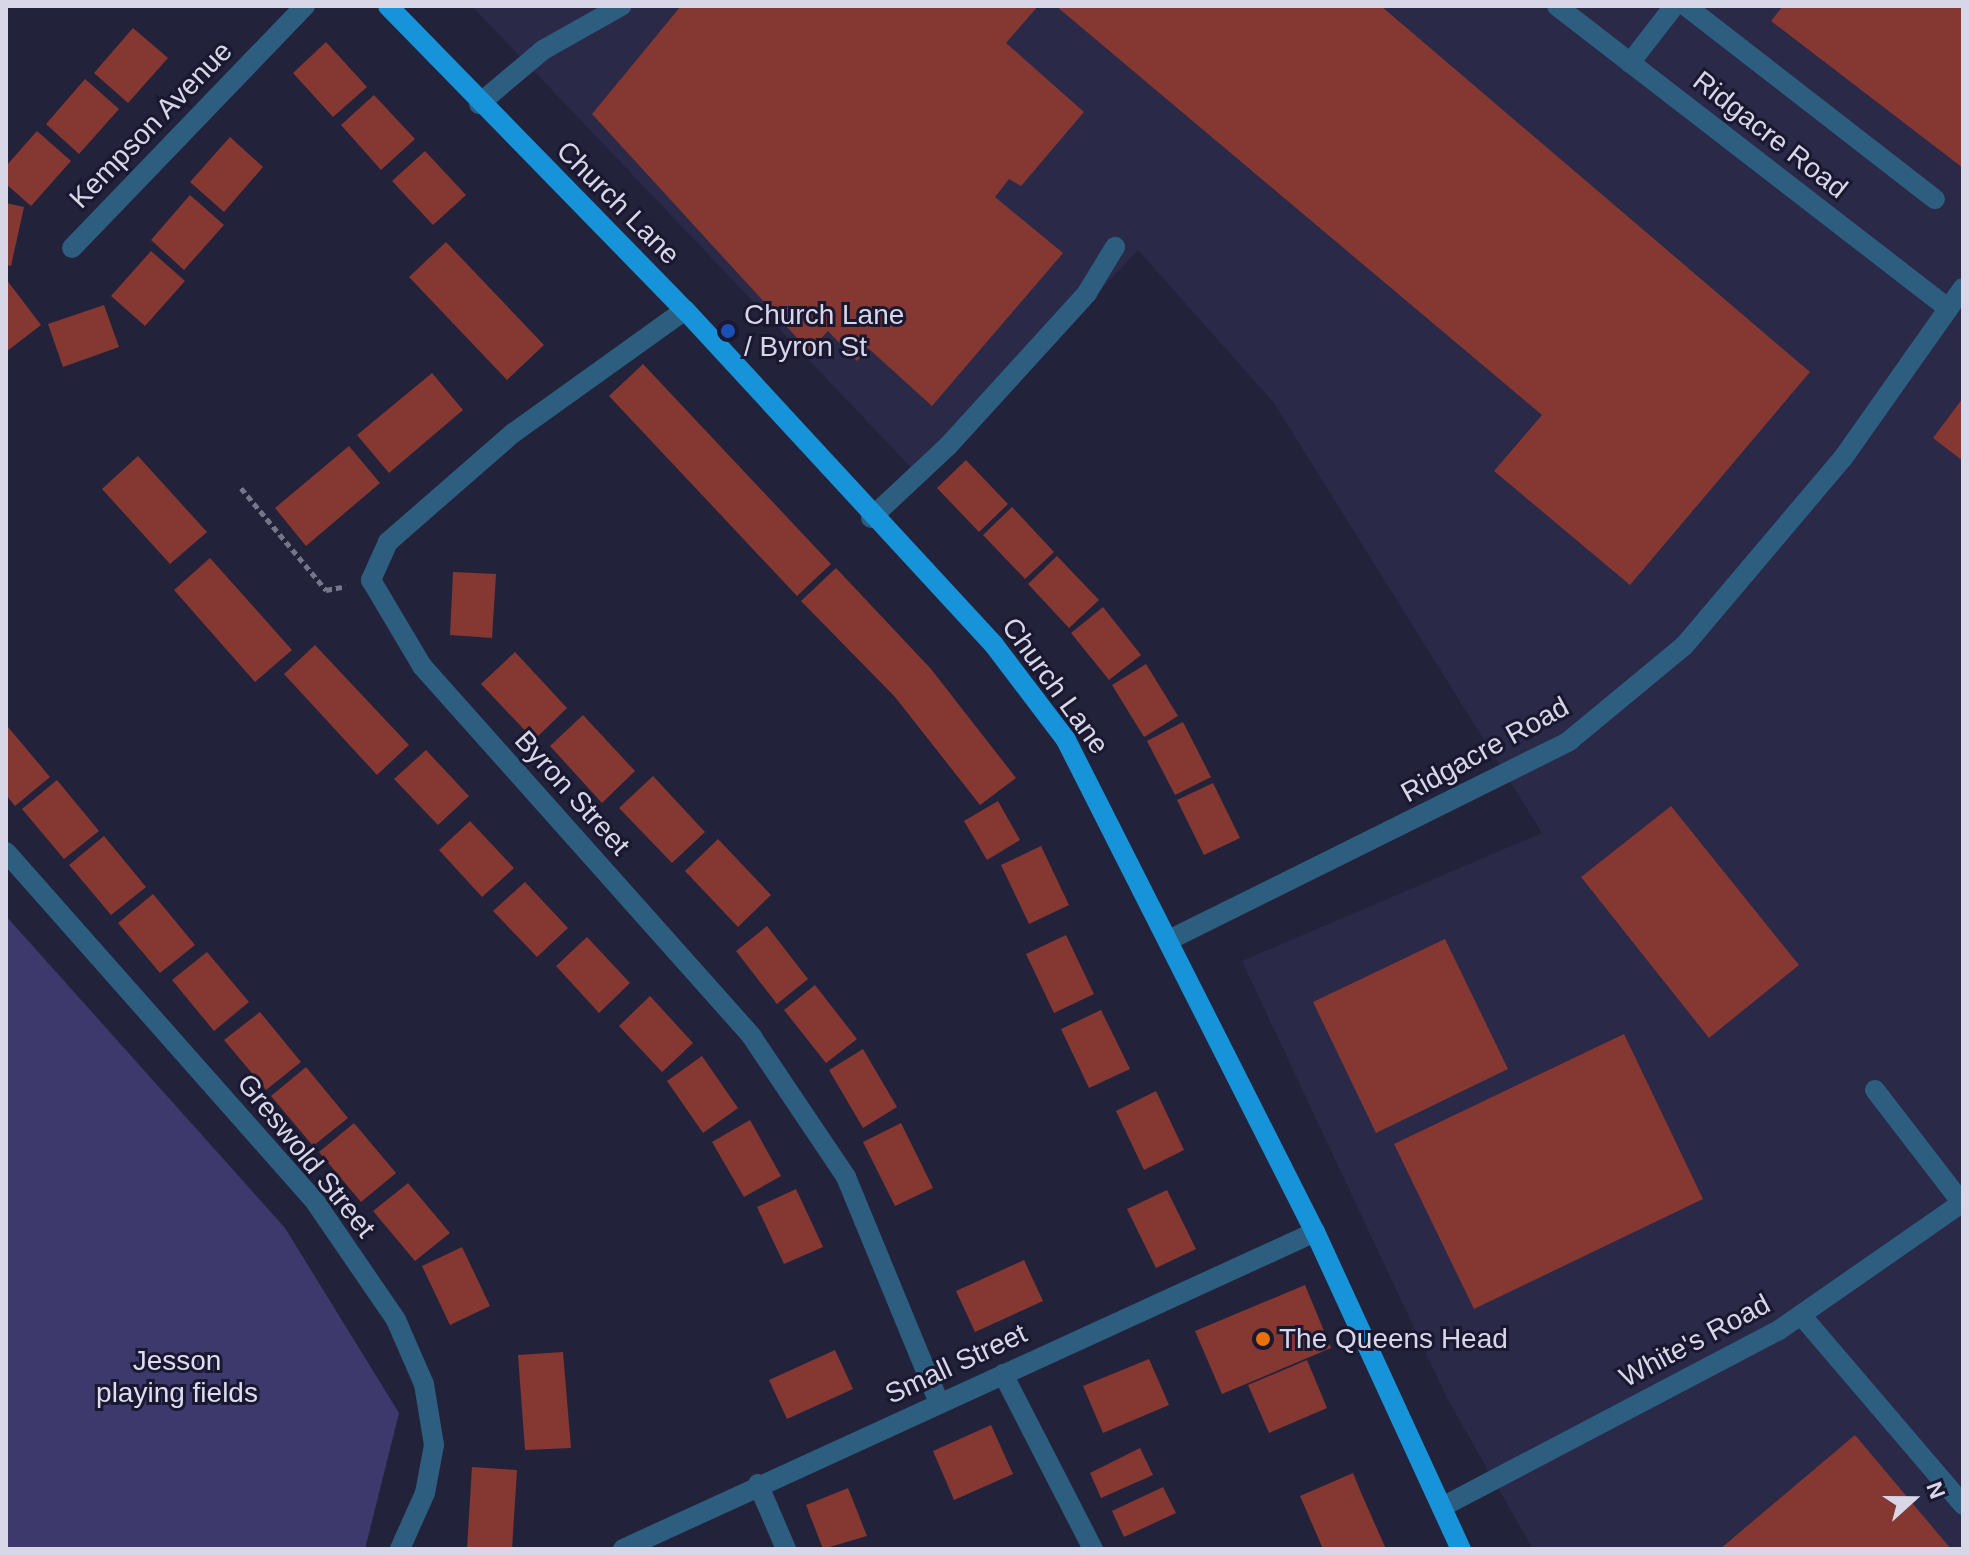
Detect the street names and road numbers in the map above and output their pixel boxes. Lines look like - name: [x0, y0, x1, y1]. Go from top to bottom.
- street label: Kempson Avenue: [62, 34, 240, 216]
- street label: Ridgacre Road: [1686, 64, 1854, 206]
- street label: Church Lane: [549, 134, 687, 272]
- street label: Church Lane: [994, 611, 1116, 761]
- street label: Ridgacre Road: [1395, 690, 1575, 810]
- street label: Byron Street: [507, 724, 637, 862]
- street label: Greswold Street: [230, 1067, 382, 1245]
- street label: White's Road: [1614, 1287, 1776, 1395]
- street label: Small Street: [880, 1317, 1032, 1411]

